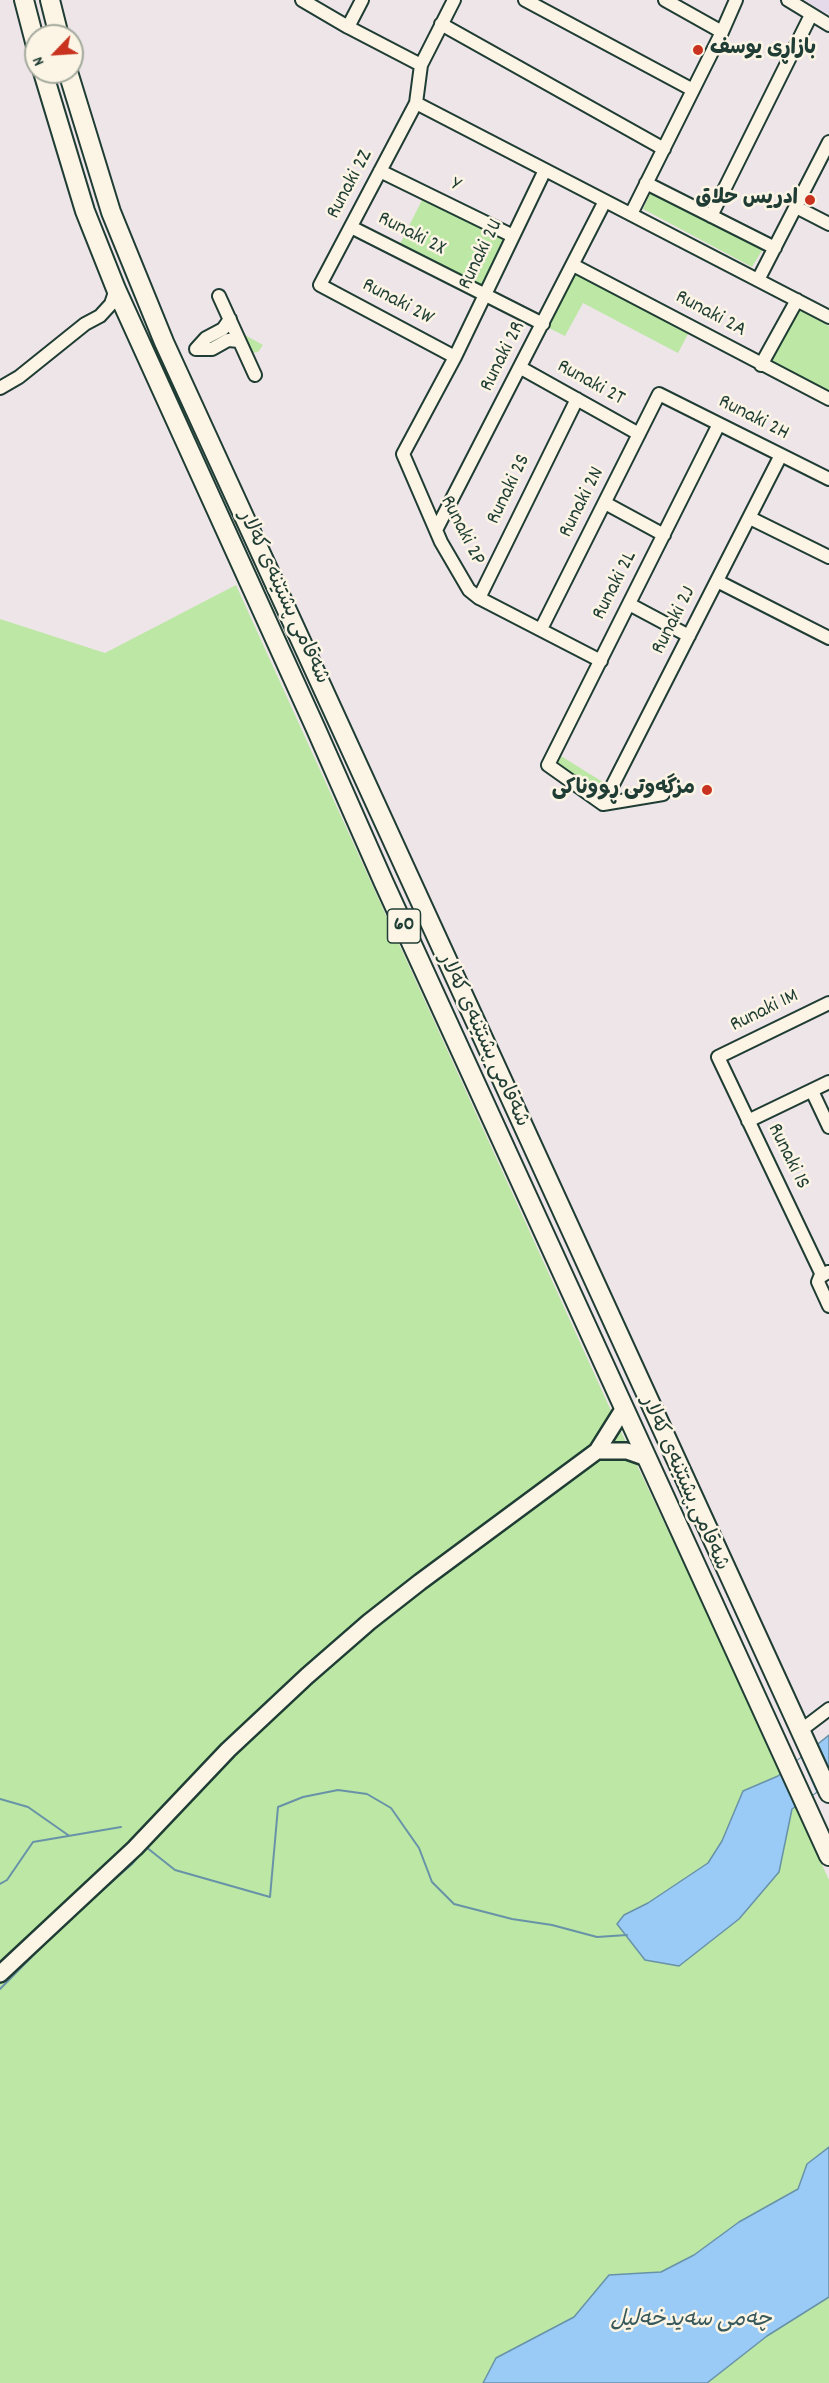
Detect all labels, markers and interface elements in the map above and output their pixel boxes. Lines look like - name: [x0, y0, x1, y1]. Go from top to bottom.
- north arrow: [24, 24, 84, 84]
- place label: بازاڕی یوسف: [710, 37, 816, 63]
- marker: بازاڕی یوسف: [691, 43, 705, 57]
- text: N: [27, 53, 51, 69]
- street label: Runaki 2Z: [322, 146, 380, 224]
- street label: Y: [446, 173, 464, 199]
- place label: ادريس حلاق: [696, 187, 798, 213]
- marker: ادريس حلاق: [803, 193, 817, 207]
- street label: Runaki 2X: [373, 207, 449, 263]
- street label: Runaki 2U: [454, 216, 510, 294]
- street label: Runaki 2W: [357, 274, 437, 332]
- street label: Runaki 2A: [670, 286, 750, 344]
- street label: Runaki 2R: [476, 318, 532, 396]
- street label: Runaki 2T: [552, 355, 628, 413]
- street label: Runaki 2H: [713, 391, 793, 447]
- street label: Runaki 2S: [482, 451, 538, 529]
- street label: Runaki 2N: [555, 464, 611, 542]
- street label: Runaki 2P: [433, 492, 489, 570]
- street label: شەقامی پشتێنەی کەلار: [231, 507, 333, 689]
- street label: Runaki 2L: [588, 547, 644, 625]
- street label: Runaki 2J: [647, 583, 703, 659]
- place label: مزگەوتی ڕووناکی: [552, 777, 695, 803]
- marker: مزگەوتی ڕووناکی: [700, 783, 714, 797]
- road number: 60: [388, 909, 420, 943]
- street label: شەقامی پشتێنەی کەلار: [431, 950, 533, 1132]
- street label: Runaki 1M: [727, 985, 803, 1039]
- street label: Runaki 1S: [760, 1120, 814, 1194]
- street label: شەقامی پشتێنەی کەلار: [633, 1393, 733, 1575]
- water label: چەمی سەیدخەلیل: [610, 2309, 772, 2335]

